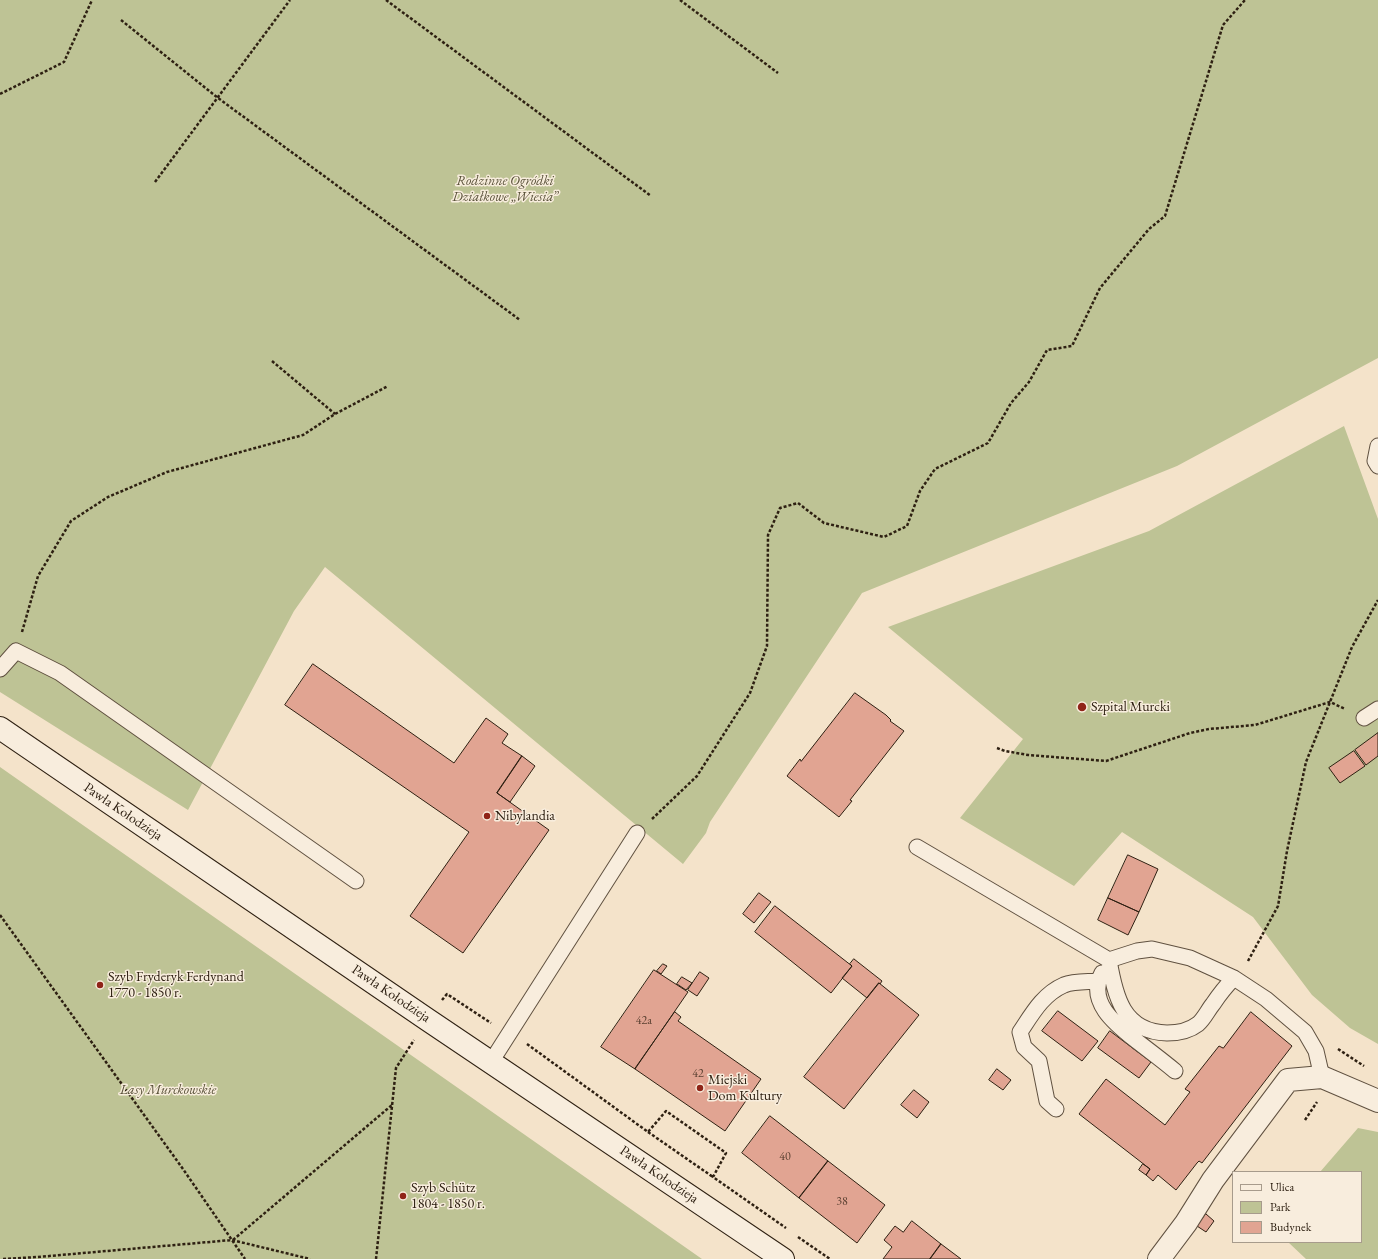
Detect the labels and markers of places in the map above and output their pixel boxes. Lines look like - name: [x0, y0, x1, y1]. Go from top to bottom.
- place label: Szpital Murcki: [1091, 699, 1170, 715]
- marker: Szpital Murcki: [1076, 701, 1088, 713]
- place label: Nibylandia: [495, 808, 555, 824]
- marker: Nibylandia: [482, 811, 492, 821]
- place label: Szyb Fryderyk Ferdynand 1770 - 1850 r.: [108, 969, 244, 1002]
- marker: Szyb Fryderyk Ferdynand 1770 - 1850 r.: [95, 980, 105, 990]
- place label: Miejski Dom Kultury: [708, 1072, 782, 1104]
- marker: Miejski Dom Kultury: [695, 1083, 705, 1093]
- place label: Szyb Schütz 1804 - 1850 r.: [411, 1180, 485, 1212]
- marker: Szyb Schütz 1804 - 1850 r.: [398, 1191, 408, 1201]

